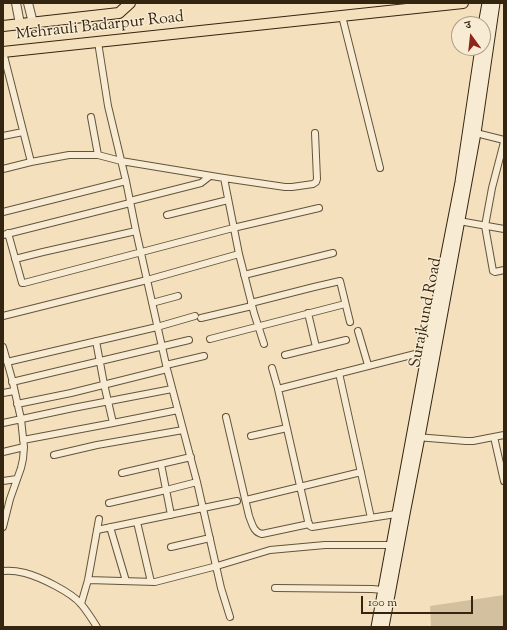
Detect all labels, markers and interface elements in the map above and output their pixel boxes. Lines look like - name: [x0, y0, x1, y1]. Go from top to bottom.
- street label: Mehrauli Badarpur Road: [15, 9, 185, 45]
- north arrow: [451, 16, 491, 56]
- text: उ: [463, 17, 473, 34]
- street label: Surajkund Road: [407, 256, 447, 370]
- scale bar: [363, 588, 475, 614]
- text: 100 m: [368, 594, 397, 612]

